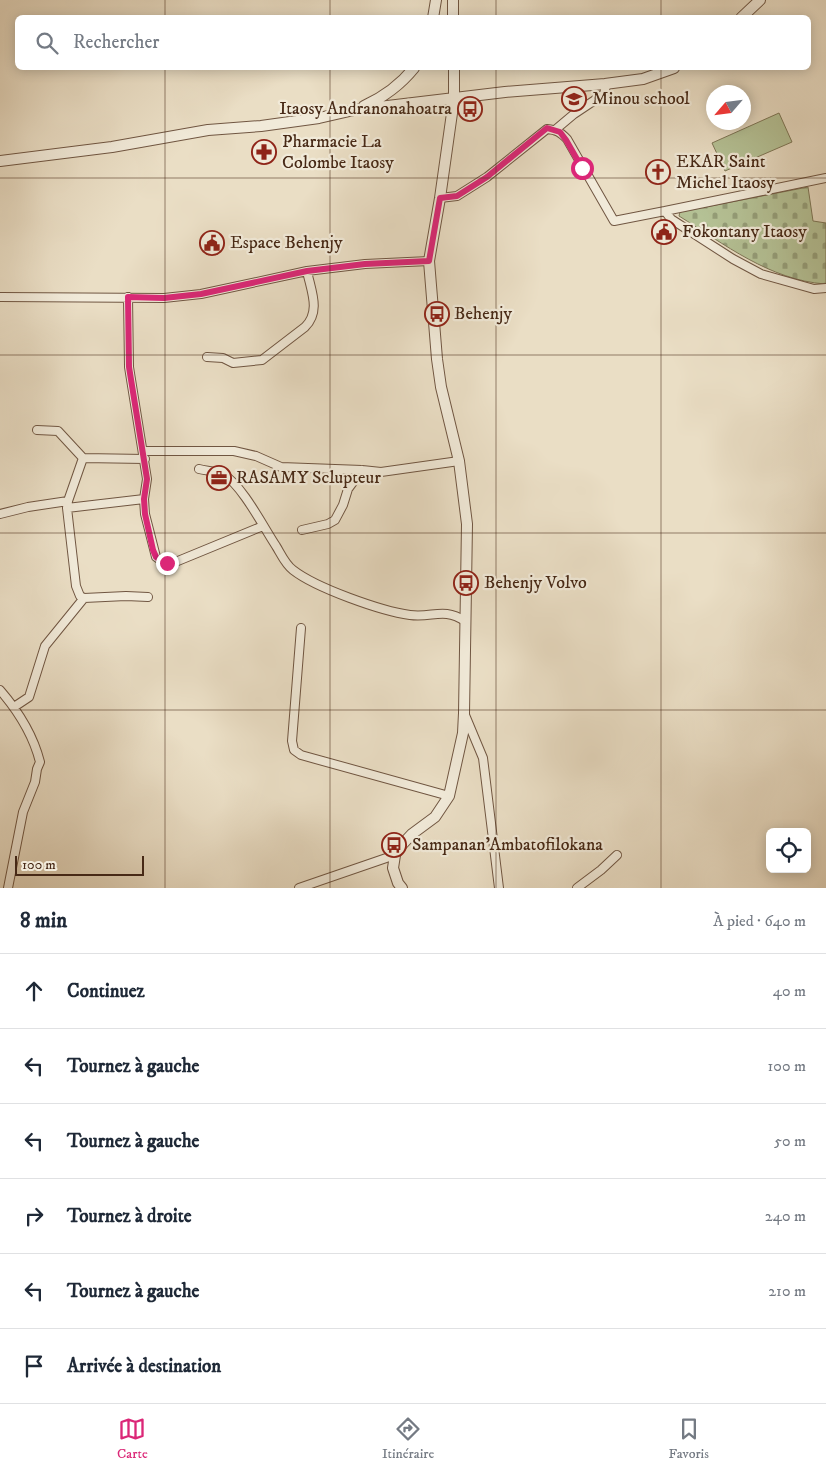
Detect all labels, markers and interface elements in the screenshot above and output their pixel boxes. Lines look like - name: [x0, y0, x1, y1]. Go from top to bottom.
- search box: [15, 15, 811, 70]
- icon: search: [33, 29, 61, 57]
- text: Rechercher: [73, 31, 159, 54]
- north arrow: [706, 85, 751, 130]
- school or university icon: Minou school: [561, 86, 587, 112]
- place label: Minou school: [592, 88, 690, 110]
- bus stop icon: Itaosy Andranonahoatra: [457, 96, 483, 122]
- place label: Itaosy Andranonahoatra: [279, 98, 452, 120]
- place label: Pharmacie La Colombe Itaosy: [282, 131, 394, 174]
- pharmacy icon: Pharmacie La Colombe Itaosy: [251, 139, 277, 165]
- place label: EKAR Saint Michel Itaosy: [676, 151, 775, 194]
- route start: [571, 157, 594, 180]
- church icon: EKAR Saint Michel Itaosy: [645, 159, 671, 185]
- public building icon: Fokontany Itaosy: [651, 219, 677, 245]
- place label: Fokontany Itaosy: [682, 221, 807, 243]
- public building icon: Espace Behenjy: [199, 230, 225, 256]
- place label: Espace Behenjy: [230, 232, 343, 254]
- bus stop icon: Behenjy: [424, 301, 450, 327]
- place label: Behenjy: [454, 303, 512, 325]
- office icon: RASAMY Sclupteur: [206, 465, 232, 491]
- place label: RASAMY Sclupteur: [236, 467, 381, 489]
- route end: [156, 552, 179, 575]
- bus stop icon: Behenjy Volvo: [453, 570, 479, 596]
- place label: Behenjy Volvo: [484, 572, 587, 594]
- map controls: [766, 828, 811, 873]
- button: locate: [766, 828, 811, 873]
- bus stop icon: Sampanan'Ambatofilokana: [381, 832, 407, 858]
- place label: Sampanan'Ambatofilokana: [412, 834, 603, 856]
- scale bar: [15, 853, 144, 876]
- text: 100 m: [22, 856, 56, 874]
- text: 8 min: [20, 908, 67, 934]
- text: À pied · 640 m: [713, 911, 806, 931]
- icon: ahead: [20, 977, 48, 1005]
- text: Continuez: [67, 980, 145, 1003]
- text: 40 m: [773, 981, 806, 1001]
- icon: left: [20, 1052, 48, 1080]
- text: Tournez à gauche: [67, 1055, 199, 1078]
- text: 100 m: [768, 1056, 806, 1076]
- icon: left: [20, 1127, 48, 1155]
- text: Tournez à gauche: [67, 1130, 199, 1153]
- text: 50 m: [774, 1131, 806, 1151]
- icon: right: [20, 1202, 48, 1230]
- text: Tournez à droite: [67, 1205, 192, 1228]
- text: 240 m: [765, 1206, 806, 1226]
- icon: left: [20, 1277, 48, 1305]
- text: Tournez à gauche: [67, 1280, 199, 1303]
- text: 210 m: [768, 1281, 806, 1301]
- icon: arrive: [20, 1352, 48, 1380]
- text: Arrivée à destination: [67, 1355, 221, 1378]
- tab: Carte: [117, 1415, 148, 1463]
- tab: Itinéraire: [382, 1415, 434, 1463]
- tab: Favoris: [668, 1415, 709, 1463]

